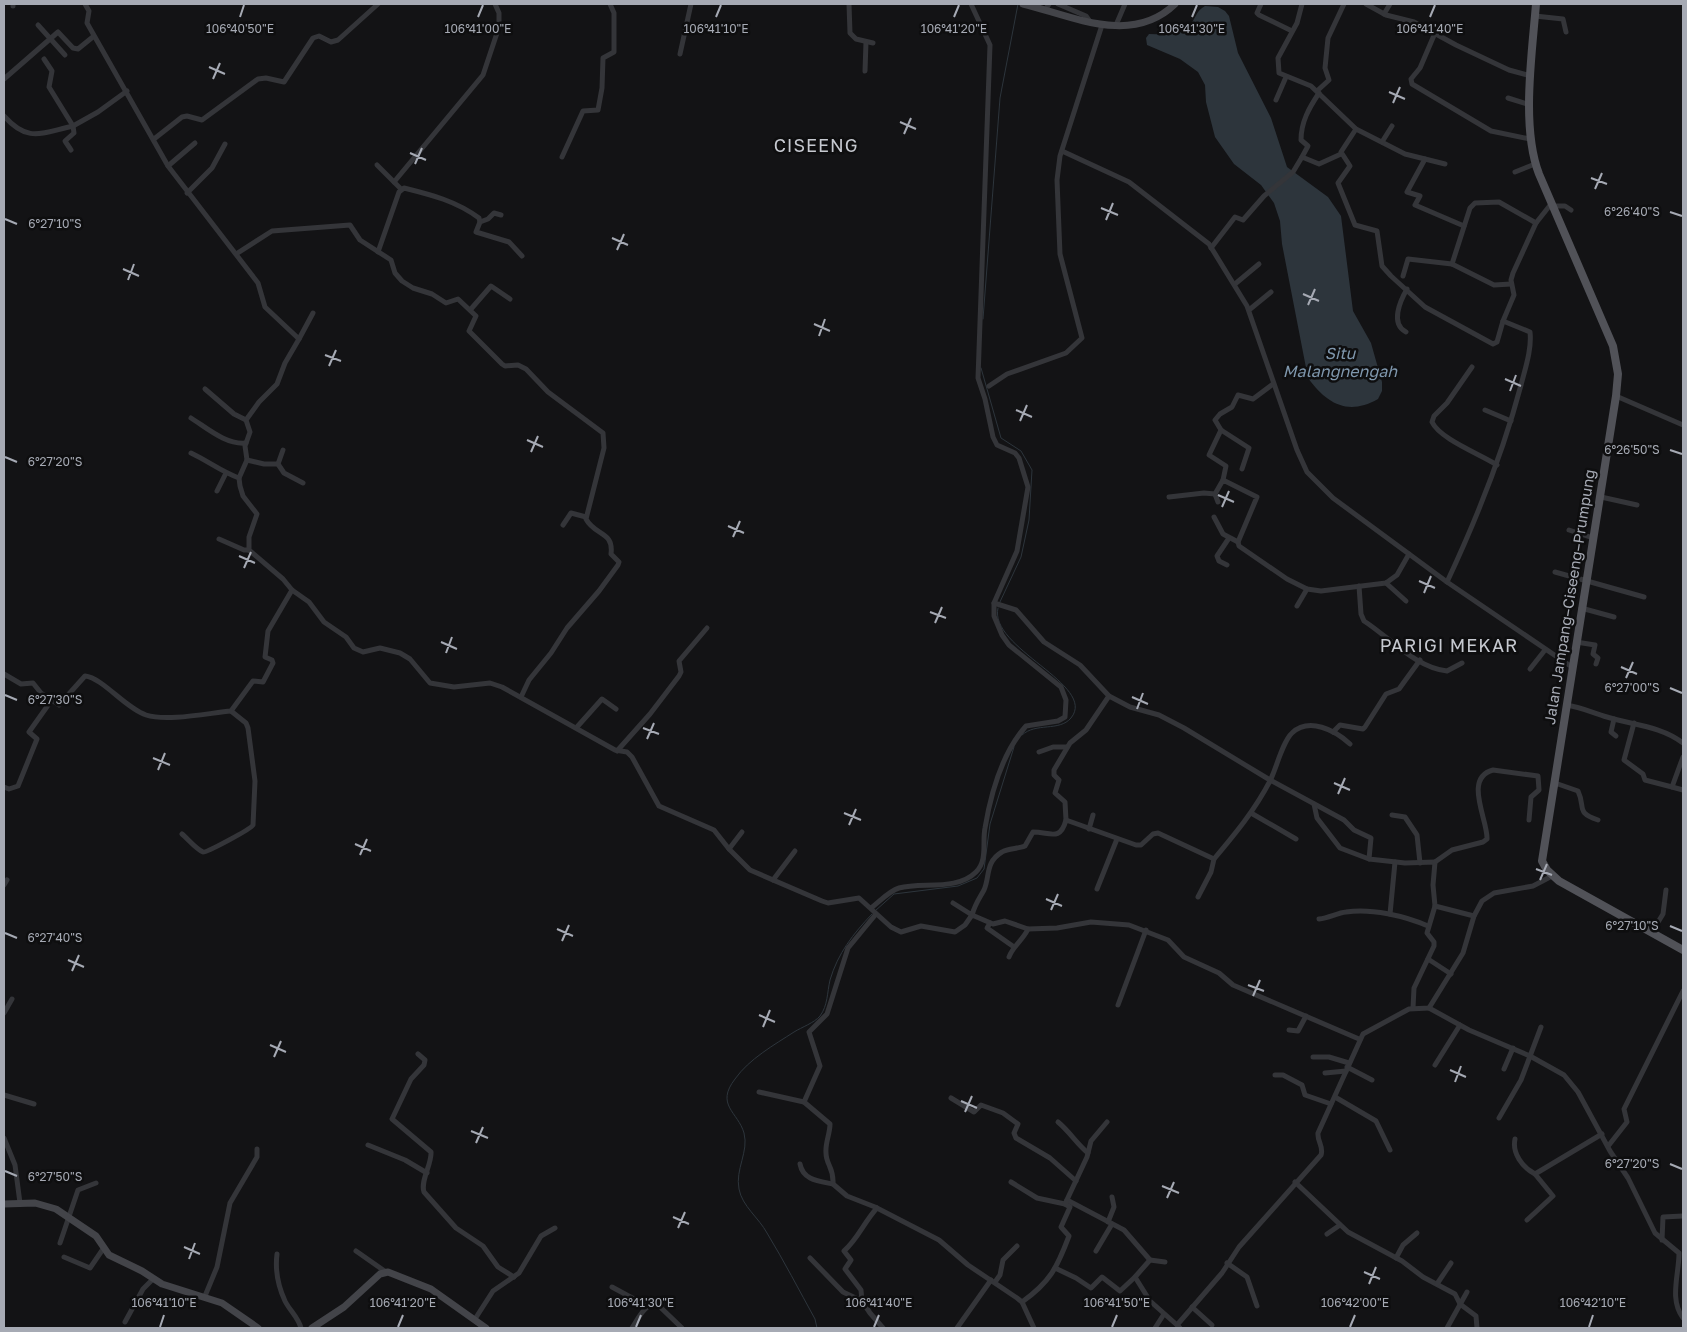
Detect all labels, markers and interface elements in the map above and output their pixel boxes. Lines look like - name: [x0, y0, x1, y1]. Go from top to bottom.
- text: 106°40'50"E: [206, 21, 274, 36]
- text: 106°41'00"E: [445, 21, 511, 36]
- text: 106°41'10"E: [683, 21, 749, 36]
- text: 106°41'20"E: [921, 21, 987, 36]
- text: 106°41'30"E: [1159, 21, 1225, 36]
- text: 106°41'40"E: [1397, 21, 1463, 36]
- district label: CISEENG: [774, 134, 858, 156]
- text: 6°26'40"S: [1604, 204, 1660, 219]
- text: 6°27'10"S: [28, 216, 82, 231]
- water label: Situ Malangnengah: [1283, 343, 1398, 381]
- text: 6°26'50"S: [1604, 442, 1660, 457]
- text: 6°27'20"S: [28, 454, 83, 469]
- street label: Jalan Jampang–Ciseeng–Prumpung: [1540, 468, 1598, 726]
- district label: PARIGI MEKAR: [1380, 634, 1518, 656]
- text: 6°27'00"S: [1604, 680, 1660, 695]
- text: 6°27'30"S: [28, 692, 83, 707]
- text: 6°27'10"S: [1605, 918, 1659, 933]
- text: 6°27'40"S: [27, 930, 83, 945]
- text: 6°27'20"S: [1605, 1156, 1660, 1171]
- text: 6°27'50"S: [28, 1169, 83, 1184]
- text: 106°41'10"E: [131, 1295, 197, 1310]
- text: 106°41'20"E: [370, 1295, 436, 1310]
- text: 106°41'30"E: [608, 1295, 674, 1310]
- text: 106°41'40"E: [846, 1295, 912, 1310]
- text: 106°41'50"E: [1084, 1295, 1150, 1310]
- text: 106°42'00"E: [1321, 1295, 1389, 1310]
- text: 106°42'10"E: [1560, 1295, 1626, 1310]

